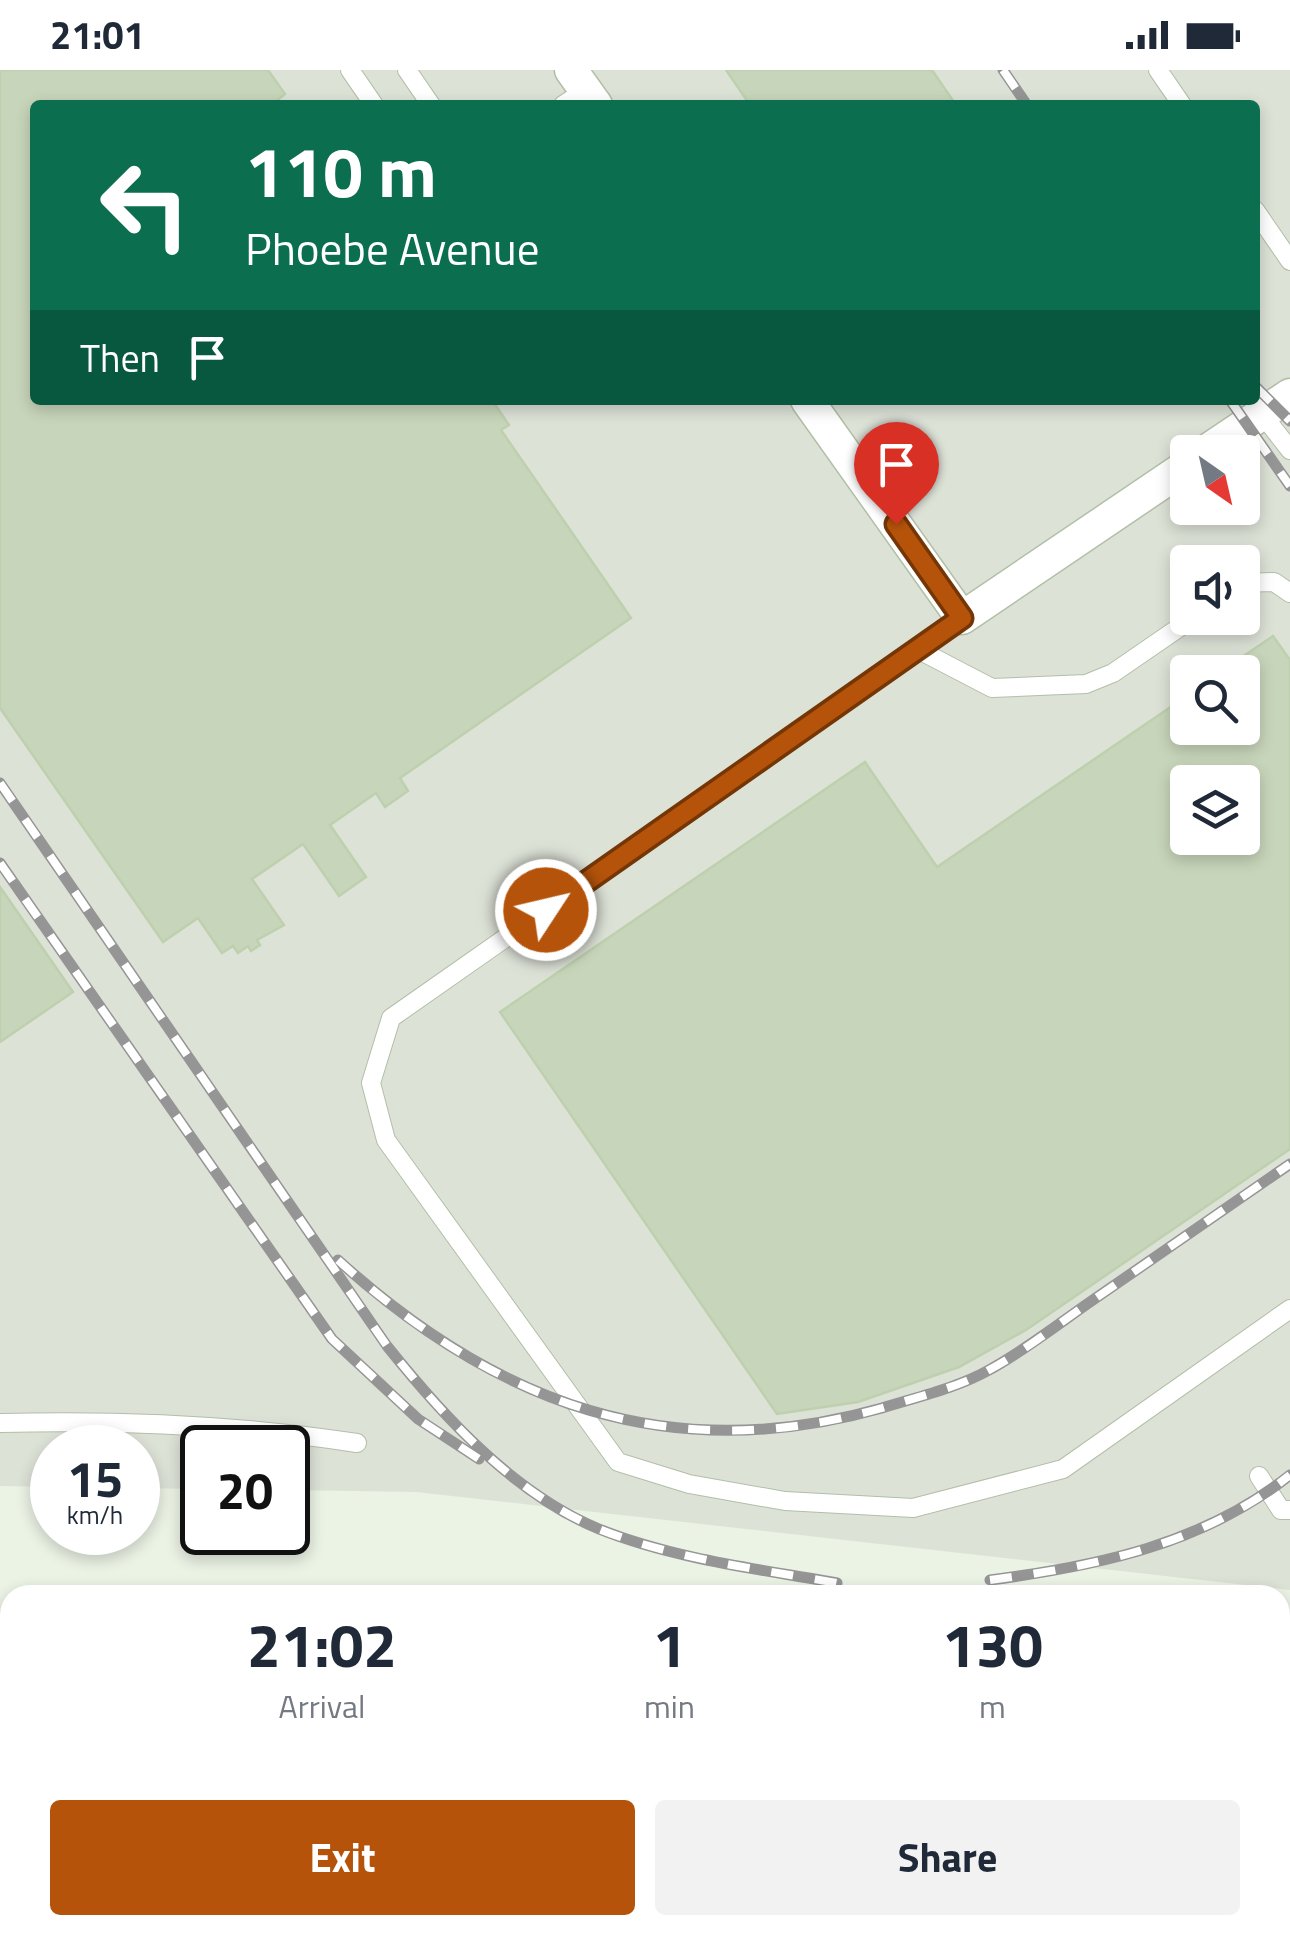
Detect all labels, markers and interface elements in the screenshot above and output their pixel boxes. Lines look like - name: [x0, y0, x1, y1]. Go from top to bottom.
- text: 21:01: [50, 6, 145, 64]
- text: 110 m: [245, 118, 437, 224]
- icon: left: [80, 140, 210, 270]
- text: Phoebe Avenue: [245, 214, 539, 282]
- text: Then: [80, 329, 160, 387]
- icon: arrive: [180, 330, 235, 385]
- pin: [854, 422, 939, 525]
- north arrow: [1170, 435, 1260, 525]
- map controls: [1170, 435, 1260, 855]
- icon: arrive: [869, 437, 924, 492]
- button: sound: [1170, 545, 1260, 635]
- button: search: [1170, 655, 1260, 745]
- button: layers: [1170, 765, 1260, 855]
- position arrow: [494, 858, 598, 962]
- speed limit sign: 20: [180, 1425, 310, 1555]
- text: 15: [67, 1440, 123, 1516]
- text: km/h: [67, 1496, 123, 1534]
- text: 21:02: [247, 1599, 397, 1690]
- text: 1: [653, 1599, 686, 1690]
- text: 130: [942, 1599, 1043, 1690]
- text: Arrival: [279, 1682, 365, 1730]
- text: min: [644, 1682, 695, 1730]
- text: m: [979, 1682, 1006, 1730]
- button: Exit: [50, 1800, 635, 1915]
- button: Share: [655, 1800, 1240, 1915]

